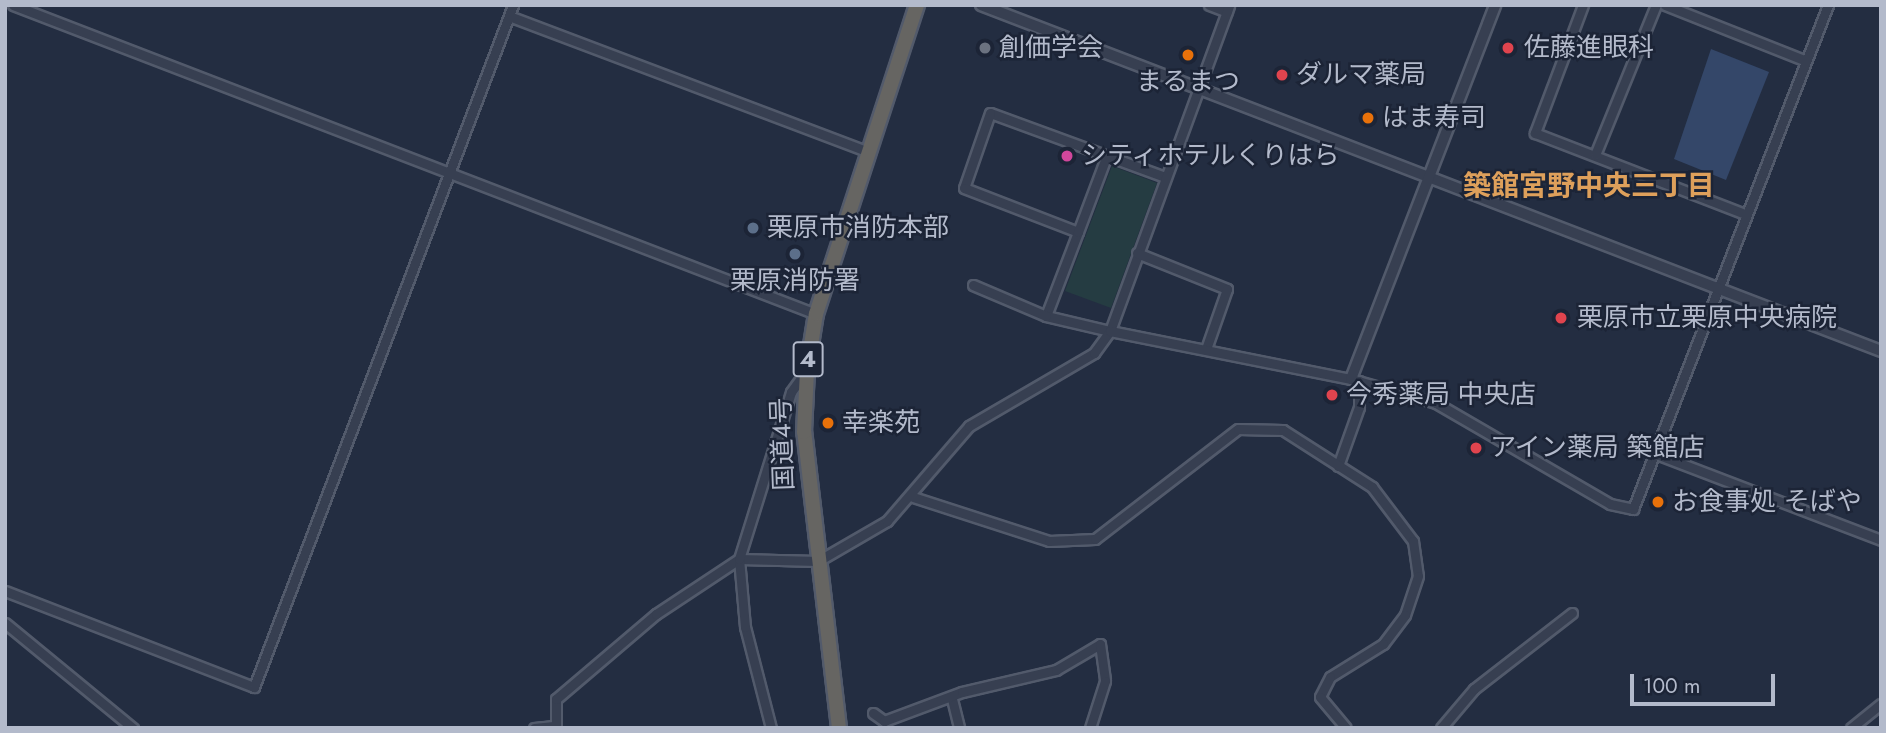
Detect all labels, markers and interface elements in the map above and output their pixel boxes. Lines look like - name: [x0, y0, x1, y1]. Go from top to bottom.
- place label: 創価学会: [999, 32, 1103, 64]
- place label: 佐藤進眼科: [1524, 32, 1654, 64]
- marker: 佐藤進眼科: [1498, 38, 1518, 58]
- marker: 創価学会: [977, 40, 993, 56]
- marker: まるまつ: [1180, 47, 1196, 63]
- place label: ダルマ薬局: [1296, 59, 1426, 91]
- place label: まるまつ: [1136, 66, 1240, 98]
- marker: ダルマ薬局: [1274, 67, 1290, 83]
- place label: はま寿司: [1382, 102, 1486, 134]
- marker: はま寿司: [1360, 110, 1376, 126]
- place label: シティホテルくりはら: [1081, 140, 1341, 172]
- marker: シティホテルくりはら: [1059, 148, 1075, 164]
- district label: 築館宮野中央三丁目: [1463, 169, 1715, 203]
- place label: 栗原市消防本部: [767, 212, 949, 244]
- marker: 栗原市消防本部: [745, 220, 761, 236]
- marker: 栗原消防署: [787, 246, 803, 262]
- place label: 栗原消防署: [730, 265, 860, 297]
- place label: 栗原市立栗原中央病院: [1577, 302, 1837, 334]
- marker: 栗原市立栗原中央病院: [1551, 308, 1571, 328]
- road number: 4: [792, 338, 824, 380]
- place label: 今秀薬局 中央店: [1346, 379, 1536, 411]
- marker: 今秀薬局 中央店: [1324, 387, 1340, 403]
- street label: 国道4号: [766, 397, 800, 491]
- place label: 幸楽苑: [842, 407, 920, 439]
- marker: 幸楽苑: [820, 415, 836, 431]
- place label: アイン薬局 築館店: [1490, 432, 1706, 464]
- marker: アイン薬局 築館店: [1468, 440, 1484, 456]
- place label: お食事処 そばや: [1672, 486, 1862, 518]
- marker: お食事処 そばや: [1650, 494, 1666, 510]
- scale bar: [1634, 660, 1779, 704]
- text: 100 m: [1643, 671, 1700, 701]

